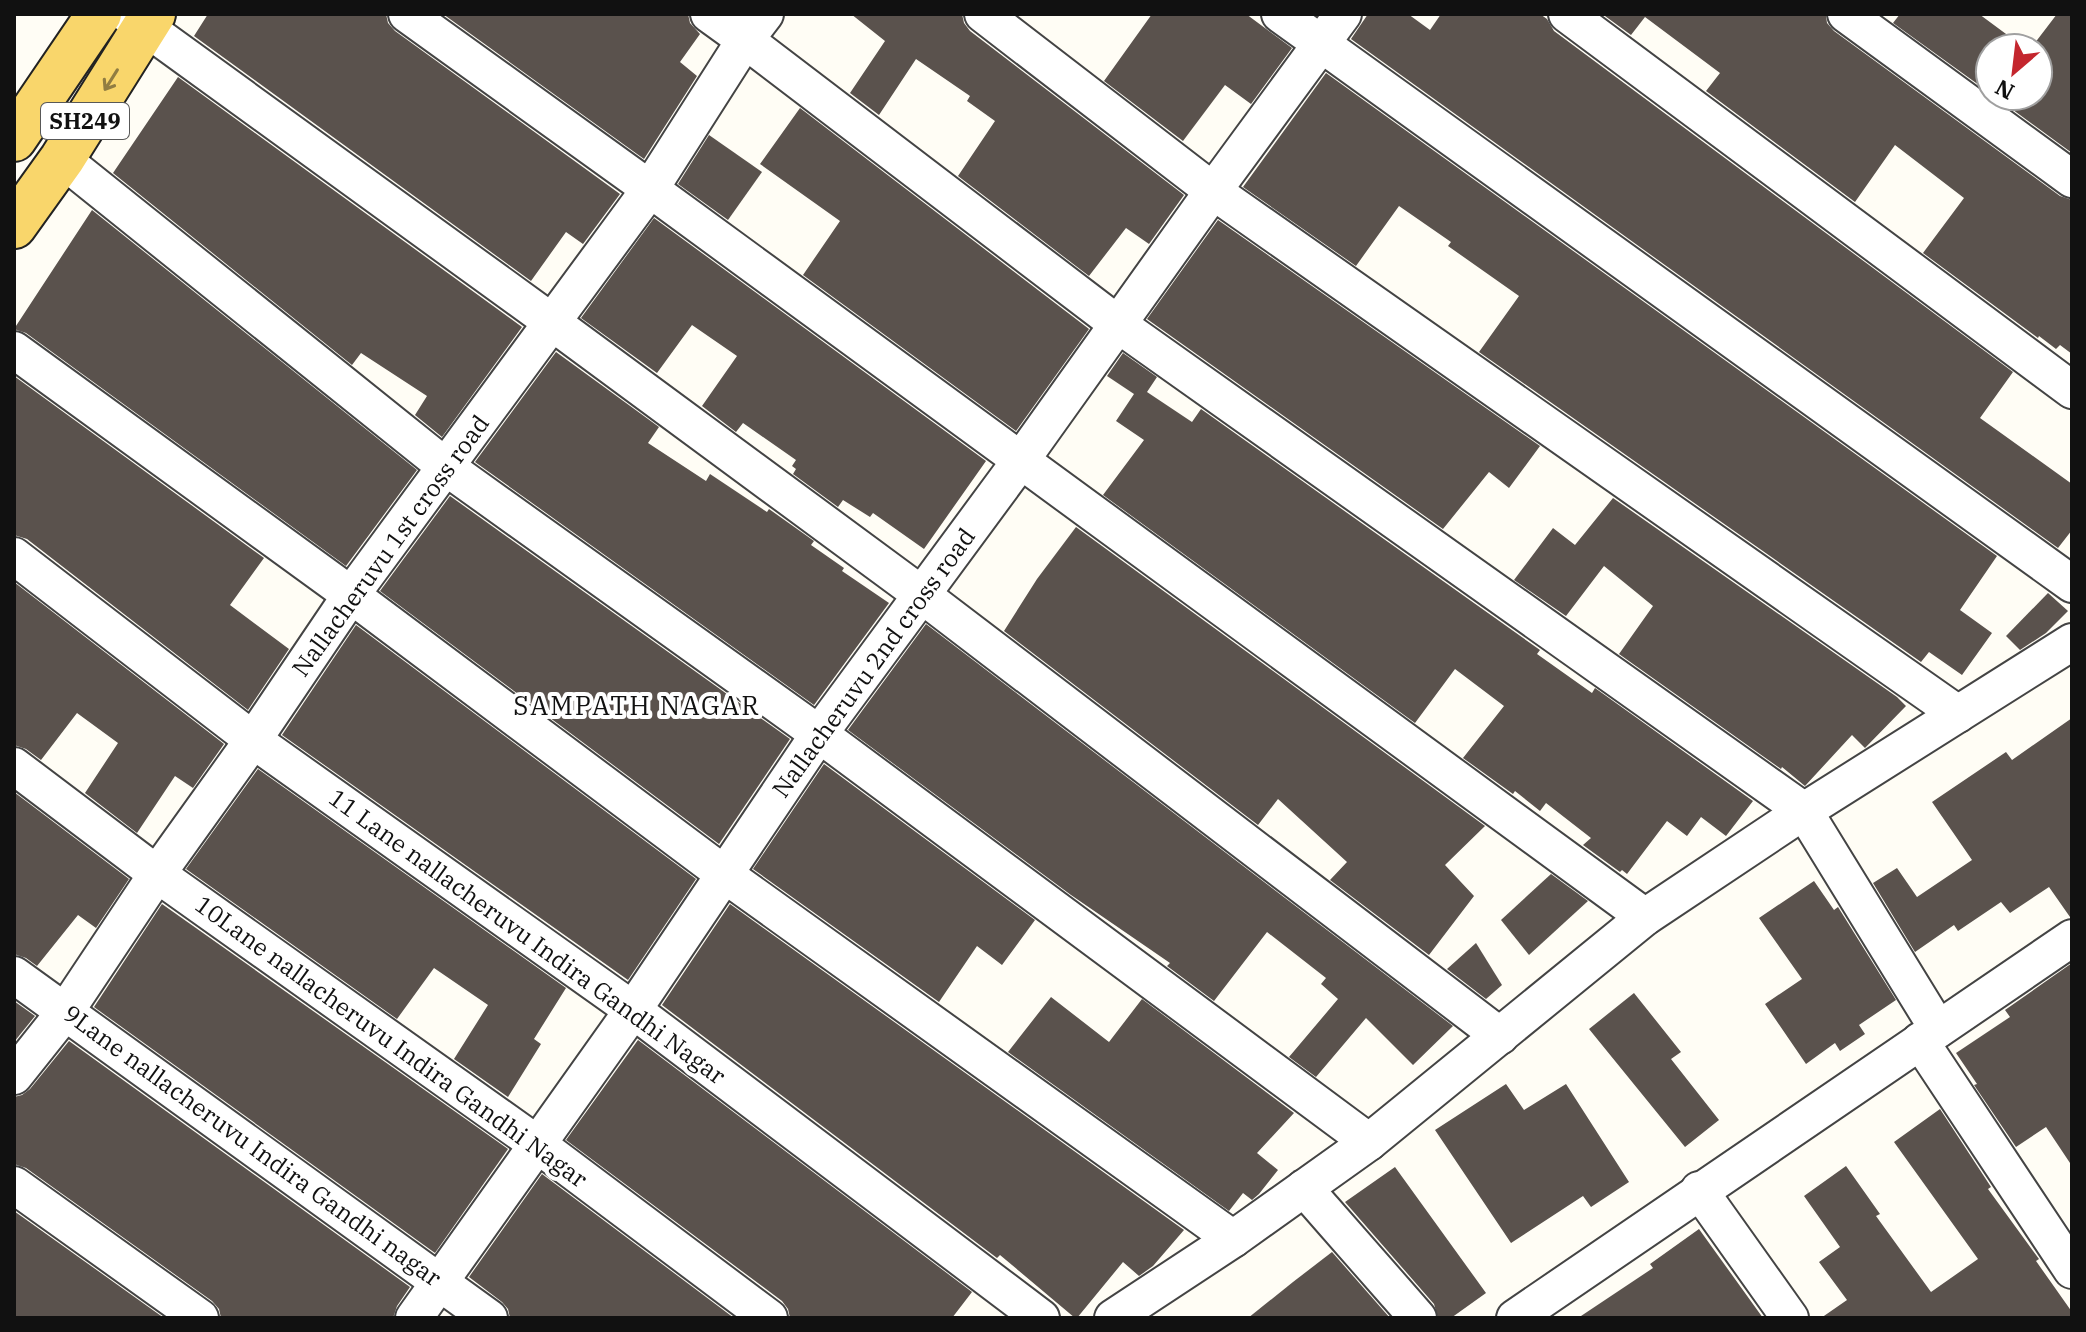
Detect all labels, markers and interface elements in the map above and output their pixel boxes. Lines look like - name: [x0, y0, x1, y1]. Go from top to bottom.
- north arrow: [1974, 32, 2054, 112]
- one-way arrow: [103, 68, 119, 91]
- text: N: [1990, 73, 2019, 107]
- road number: SH249: [41, 103, 129, 139]
- street label: Nallacheruvu 1st cross road: [284, 408, 496, 683]
- street label: Nallacheruvu 2nd cross road: [764, 521, 982, 804]
- district label: SAMPATH NAGAR: [513, 688, 761, 722]
- street label: 11 Lane nallacheruvu Indira Gandhi Nagar: [323, 781, 733, 1091]
- street label: 10Lane nallacheruvu Indira Gandhi Nagar: [189, 888, 594, 1195]
- street label: 9Lane nallacheruvu Indira Gandhi nagar: [57, 997, 448, 1293]

